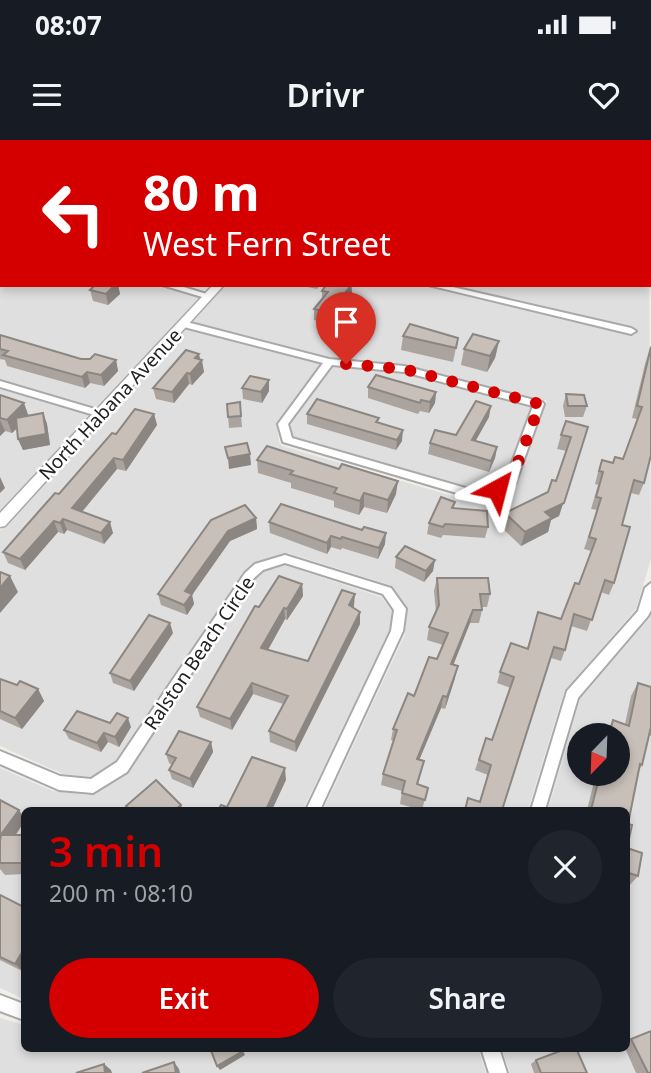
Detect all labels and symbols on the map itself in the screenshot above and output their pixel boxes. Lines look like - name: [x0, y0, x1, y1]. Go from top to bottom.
- pin: [316, 292, 376, 364]
- street label: North Habana Avenue: [33, 323, 187, 485]
- position arrow: [460, 452, 534, 526]
- street label: Ralston Beach Circle: [138, 571, 260, 735]
- north arrow: [567, 723, 630, 786]

